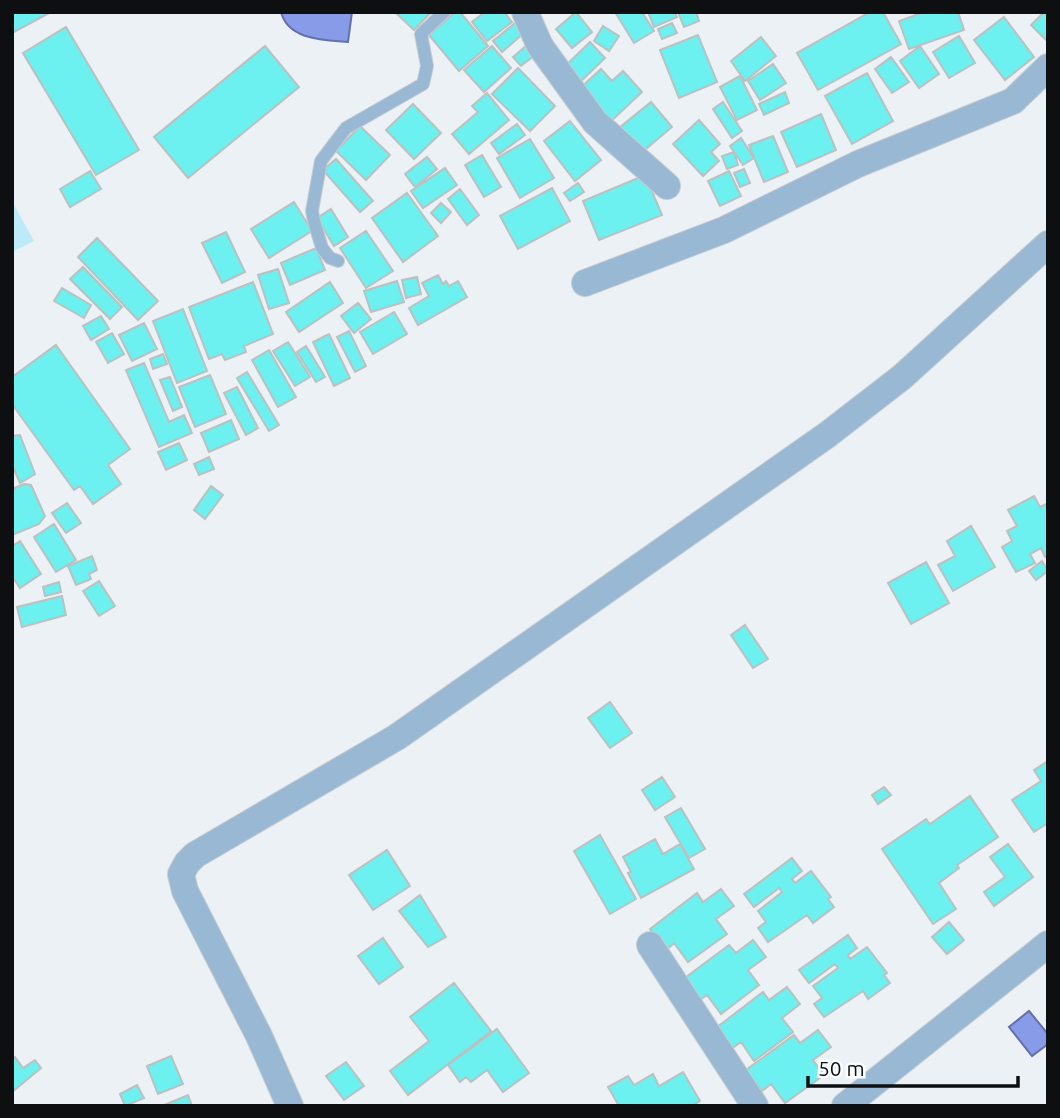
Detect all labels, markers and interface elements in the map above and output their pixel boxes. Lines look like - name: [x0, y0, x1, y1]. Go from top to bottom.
- scale bar: [808, 1044, 1018, 1088]
- text: 50 m: [818, 1056, 865, 1080]

